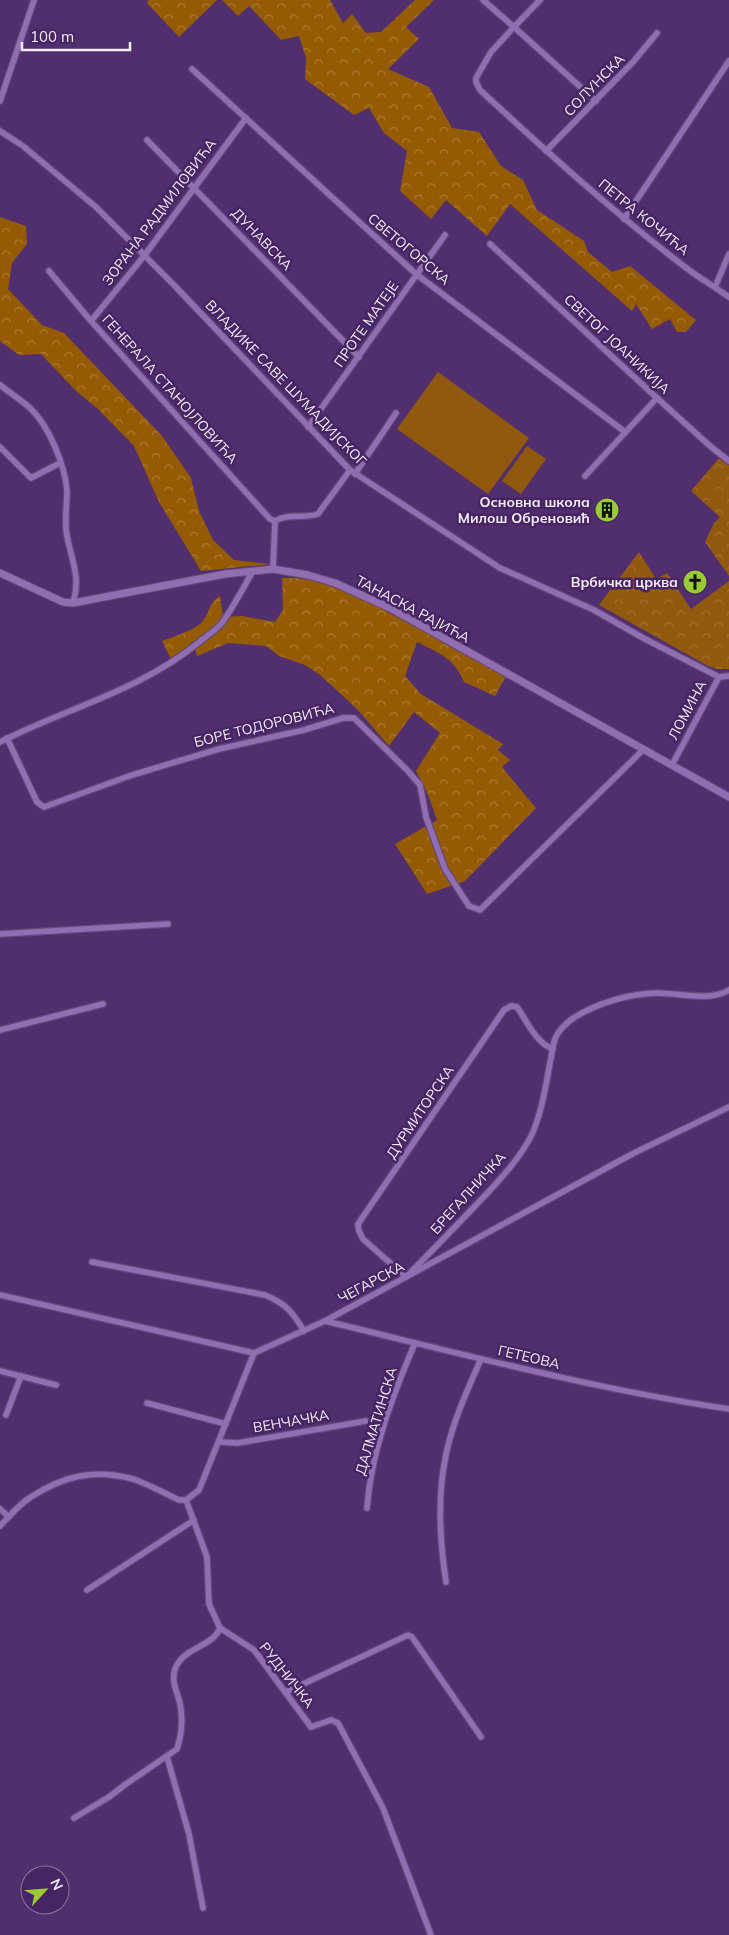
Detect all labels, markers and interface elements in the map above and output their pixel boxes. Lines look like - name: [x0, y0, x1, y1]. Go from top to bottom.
- scale bar: [22, 20, 130, 52]
- text: 100 m: [30, 27, 74, 46]
- street label: СОЛУНСКА: [560, 50, 629, 120]
- street label: ЗОРАНА РАДМИЛОВИЋА: [98, 135, 220, 289]
- street label: ПЕТРА КОЧИЋА: [595, 175, 694, 260]
- street label: ДУНАВСКА: [228, 204, 297, 274]
- street label: СВЕТОГОРСКА: [364, 209, 454, 289]
- street label: ПРОТЕ МАТЕЈЕ: [330, 277, 402, 371]
- street label: СВЕТОГ ЈОАНИКИЈА: [560, 290, 674, 398]
- street label: ВЛАДИКЕ САВЕ ШУМАДИЈСКОГ: [202, 296, 371, 470]
- street label: ГЕНЕРАЛА СТАНОЈЛОВИЋА: [98, 311, 242, 468]
- place label: Основна школа Милош Обреновић: [458, 493, 590, 527]
- building icon: Основна школа Милош Обреновић: [594, 497, 620, 523]
- church icon: Врбичка црква: [682, 569, 708, 595]
- street label: ТАНАСКА РАЈИЋА: [353, 571, 474, 647]
- place label: Врбичка црква: [571, 573, 678, 591]
- street label: ЛОМИНА: [664, 676, 711, 743]
- street label: БОРЕ ТОДОРОВИЋА: [192, 699, 337, 751]
- street label: ДУРМИТОРСКА: [382, 1061, 458, 1162]
- street label: БРЕГАЛНИЧКА: [426, 1148, 510, 1238]
- street label: ЧЕГАРСКА: [335, 1257, 408, 1307]
- street label: ГЕТЕОВА: [496, 1341, 562, 1373]
- street label: ДАЛМАТИНСКА: [351, 1364, 401, 1477]
- street label: ВЕНЧАЧКА: [252, 1405, 331, 1437]
- street label: РУДНИЧКА: [256, 1638, 319, 1712]
- north arrow: [20, 1865, 70, 1915]
- text: N: [46, 1876, 67, 1893]

